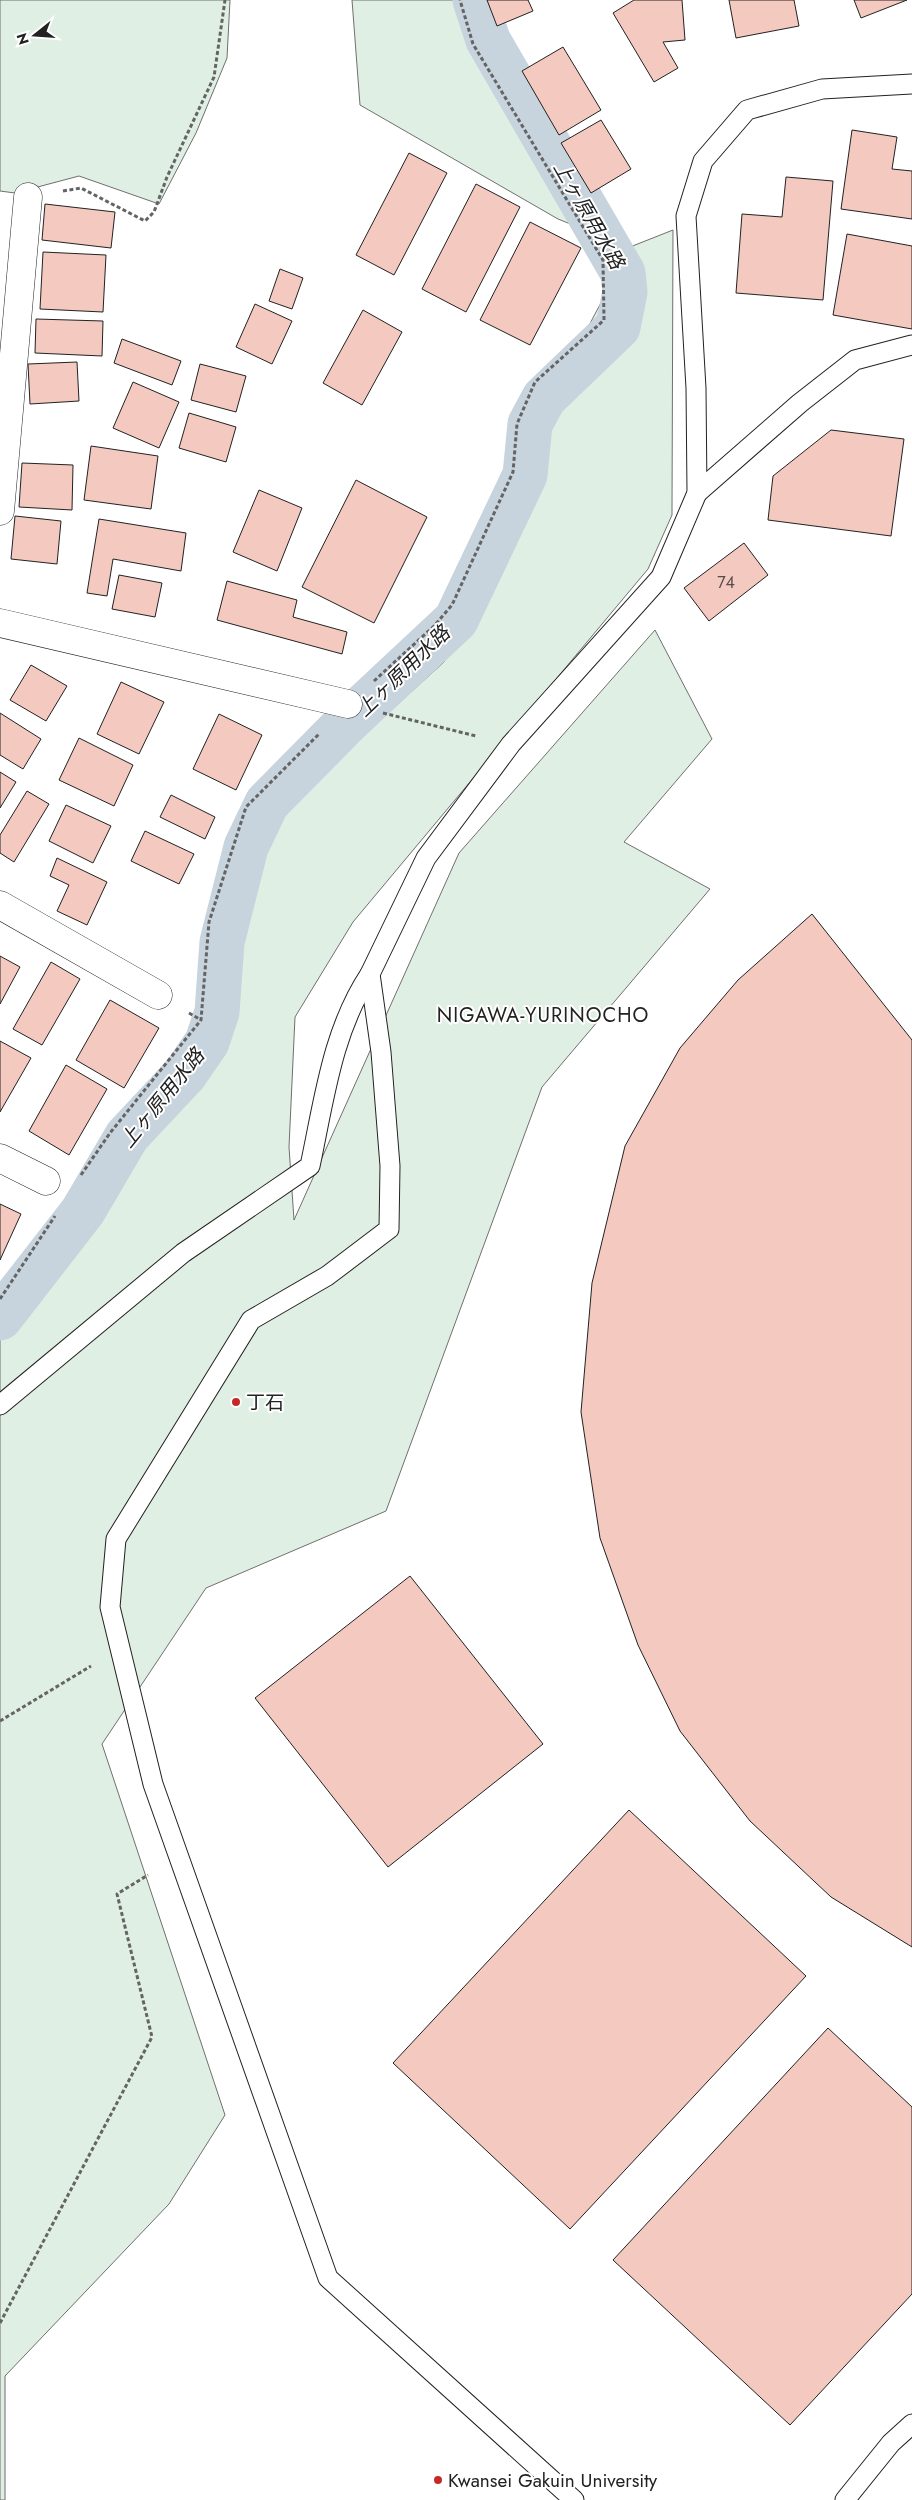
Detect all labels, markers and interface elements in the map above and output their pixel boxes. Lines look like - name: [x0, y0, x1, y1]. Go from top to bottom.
- north arrow: [10, 10, 60, 60]
- text: N: [11, 31, 34, 47]
- water label: 上ヶ原用水路: [546, 156, 632, 276]
- house number: 74: [717, 571, 735, 594]
- water label: 上ヶ原用水路: [350, 618, 458, 723]
- district label: NIGAWA-YURINOCHO: [437, 1001, 649, 1030]
- water label: 上ヶ原用水路: [113, 1041, 213, 1154]
- place label: 丁石: [246, 1389, 284, 1416]
- marker: 丁石: [230, 1396, 242, 1408]
- place label: Kwansei Gakuin University: [448, 2467, 658, 2494]
- marker: Kwansei Gakuin University: [432, 2474, 444, 2486]

